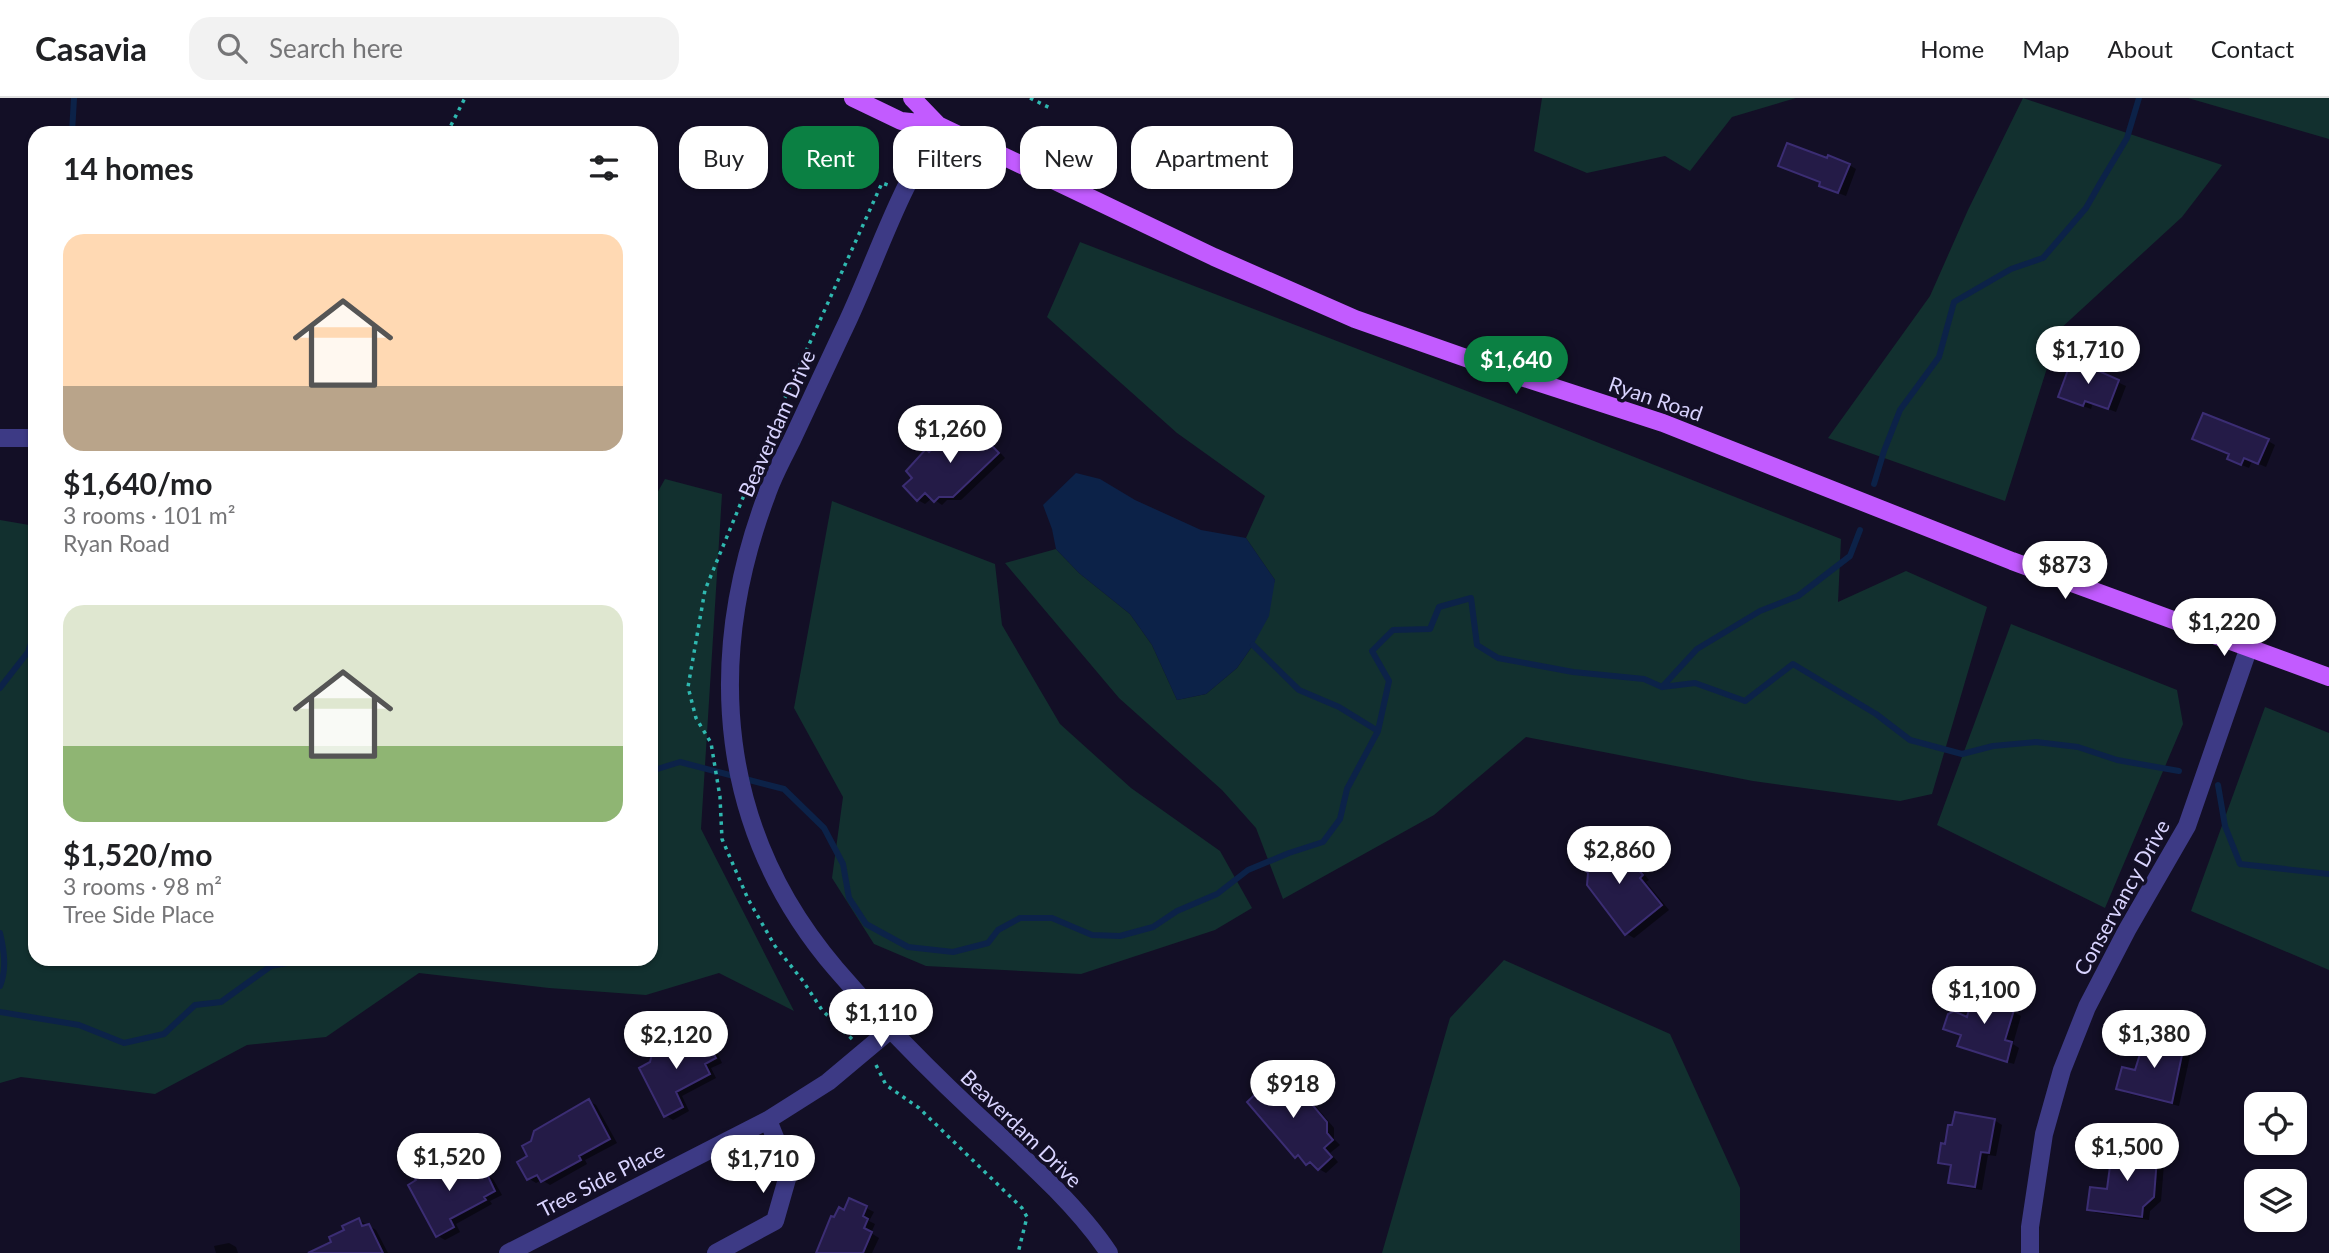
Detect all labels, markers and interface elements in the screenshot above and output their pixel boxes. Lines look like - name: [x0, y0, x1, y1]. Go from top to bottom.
- search box: [189, 17, 679, 80]
- text: Casavia: [35, 28, 147, 68]
- icon: search: [213, 29, 251, 67]
- text: Search here: [269, 32, 403, 64]
- text: Home: [1920, 34, 1984, 63]
- text: Map: [2022, 34, 2070, 63]
- text: About: [2108, 34, 2173, 63]
- text: Contact: [2211, 34, 2294, 63]
- chip: Buy: [679, 126, 768, 189]
- chip: Rent: [782, 126, 879, 189]
- chip: Filters: [893, 126, 1006, 189]
- chip: New: [1020, 126, 1117, 189]
- chip: Apartment: [1131, 126, 1293, 189]
- icon: filters: [585, 149, 623, 187]
- text: 14 homes: [63, 150, 194, 186]
- icon: home: [280, 280, 406, 406]
- pin: $1,710: [2031, 327, 2145, 386]
- text: $1,710: [2052, 335, 2124, 363]
- pin: $1,640: [1459, 336, 1573, 396]
- text: $1,640: [1480, 345, 1552, 373]
- street label: Beaverdam Drive: [732, 346, 820, 500]
- street label: Ryan Road: [1606, 370, 1706, 426]
- pin: $1,260: [893, 406, 1007, 465]
- text: $1,260: [914, 414, 986, 442]
- text: $1,640/mo: [63, 465, 212, 501]
- text: 3 rooms · 101 m²: [63, 501, 235, 529]
- text: Ryan Road: [63, 529, 170, 557]
- pin: $873: [2024, 542, 2106, 601]
- text: $873: [2038, 550, 2092, 578]
- pin: $1,220: [2167, 598, 2281, 658]
- text: $1,220: [2188, 607, 2260, 635]
- icon: home: [280, 651, 406, 777]
- street label: Conservancy Drive: [2068, 815, 2174, 979]
- pin: $2,860: [1562, 826, 1676, 886]
- text: $2,860: [1583, 835, 1655, 863]
- text: $1,520/mo: [63, 836, 212, 872]
- text: 3 rooms · 98 m²: [63, 872, 222, 900]
- text: Tree Side Place: [63, 900, 214, 928]
- pin: $1,100: [1927, 967, 2041, 1026]
- text: $1,100: [1948, 975, 2020, 1003]
- pin: $1,110: [824, 990, 938, 1049]
- text: $1,110: [845, 998, 917, 1026]
- pin: $1,380: [2097, 1010, 2211, 1070]
- pin: $2,120: [619, 1012, 733, 1071]
- text: $1,380: [2118, 1019, 2190, 1047]
- text: $2,120: [640, 1020, 712, 1048]
- pin: $918: [1252, 1060, 1334, 1120]
- street label: Beaverdam Drive: [956, 1064, 1088, 1192]
- text: $918: [1266, 1069, 1320, 1097]
- map controls: [2244, 1092, 2307, 1232]
- button: locate: [2244, 1092, 2307, 1155]
- pin: $1,500: [2070, 1124, 2184, 1183]
- text: $1,500: [2091, 1132, 2163, 1160]
- pin: $1,520: [392, 1134, 506, 1193]
- street label: Tree Side Place: [534, 1136, 668, 1222]
- pin: $1,710: [706, 1136, 820, 1195]
- text: $1,520: [413, 1142, 485, 1170]
- text: $1,710: [727, 1144, 799, 1172]
- button: layers: [2244, 1169, 2307, 1232]

